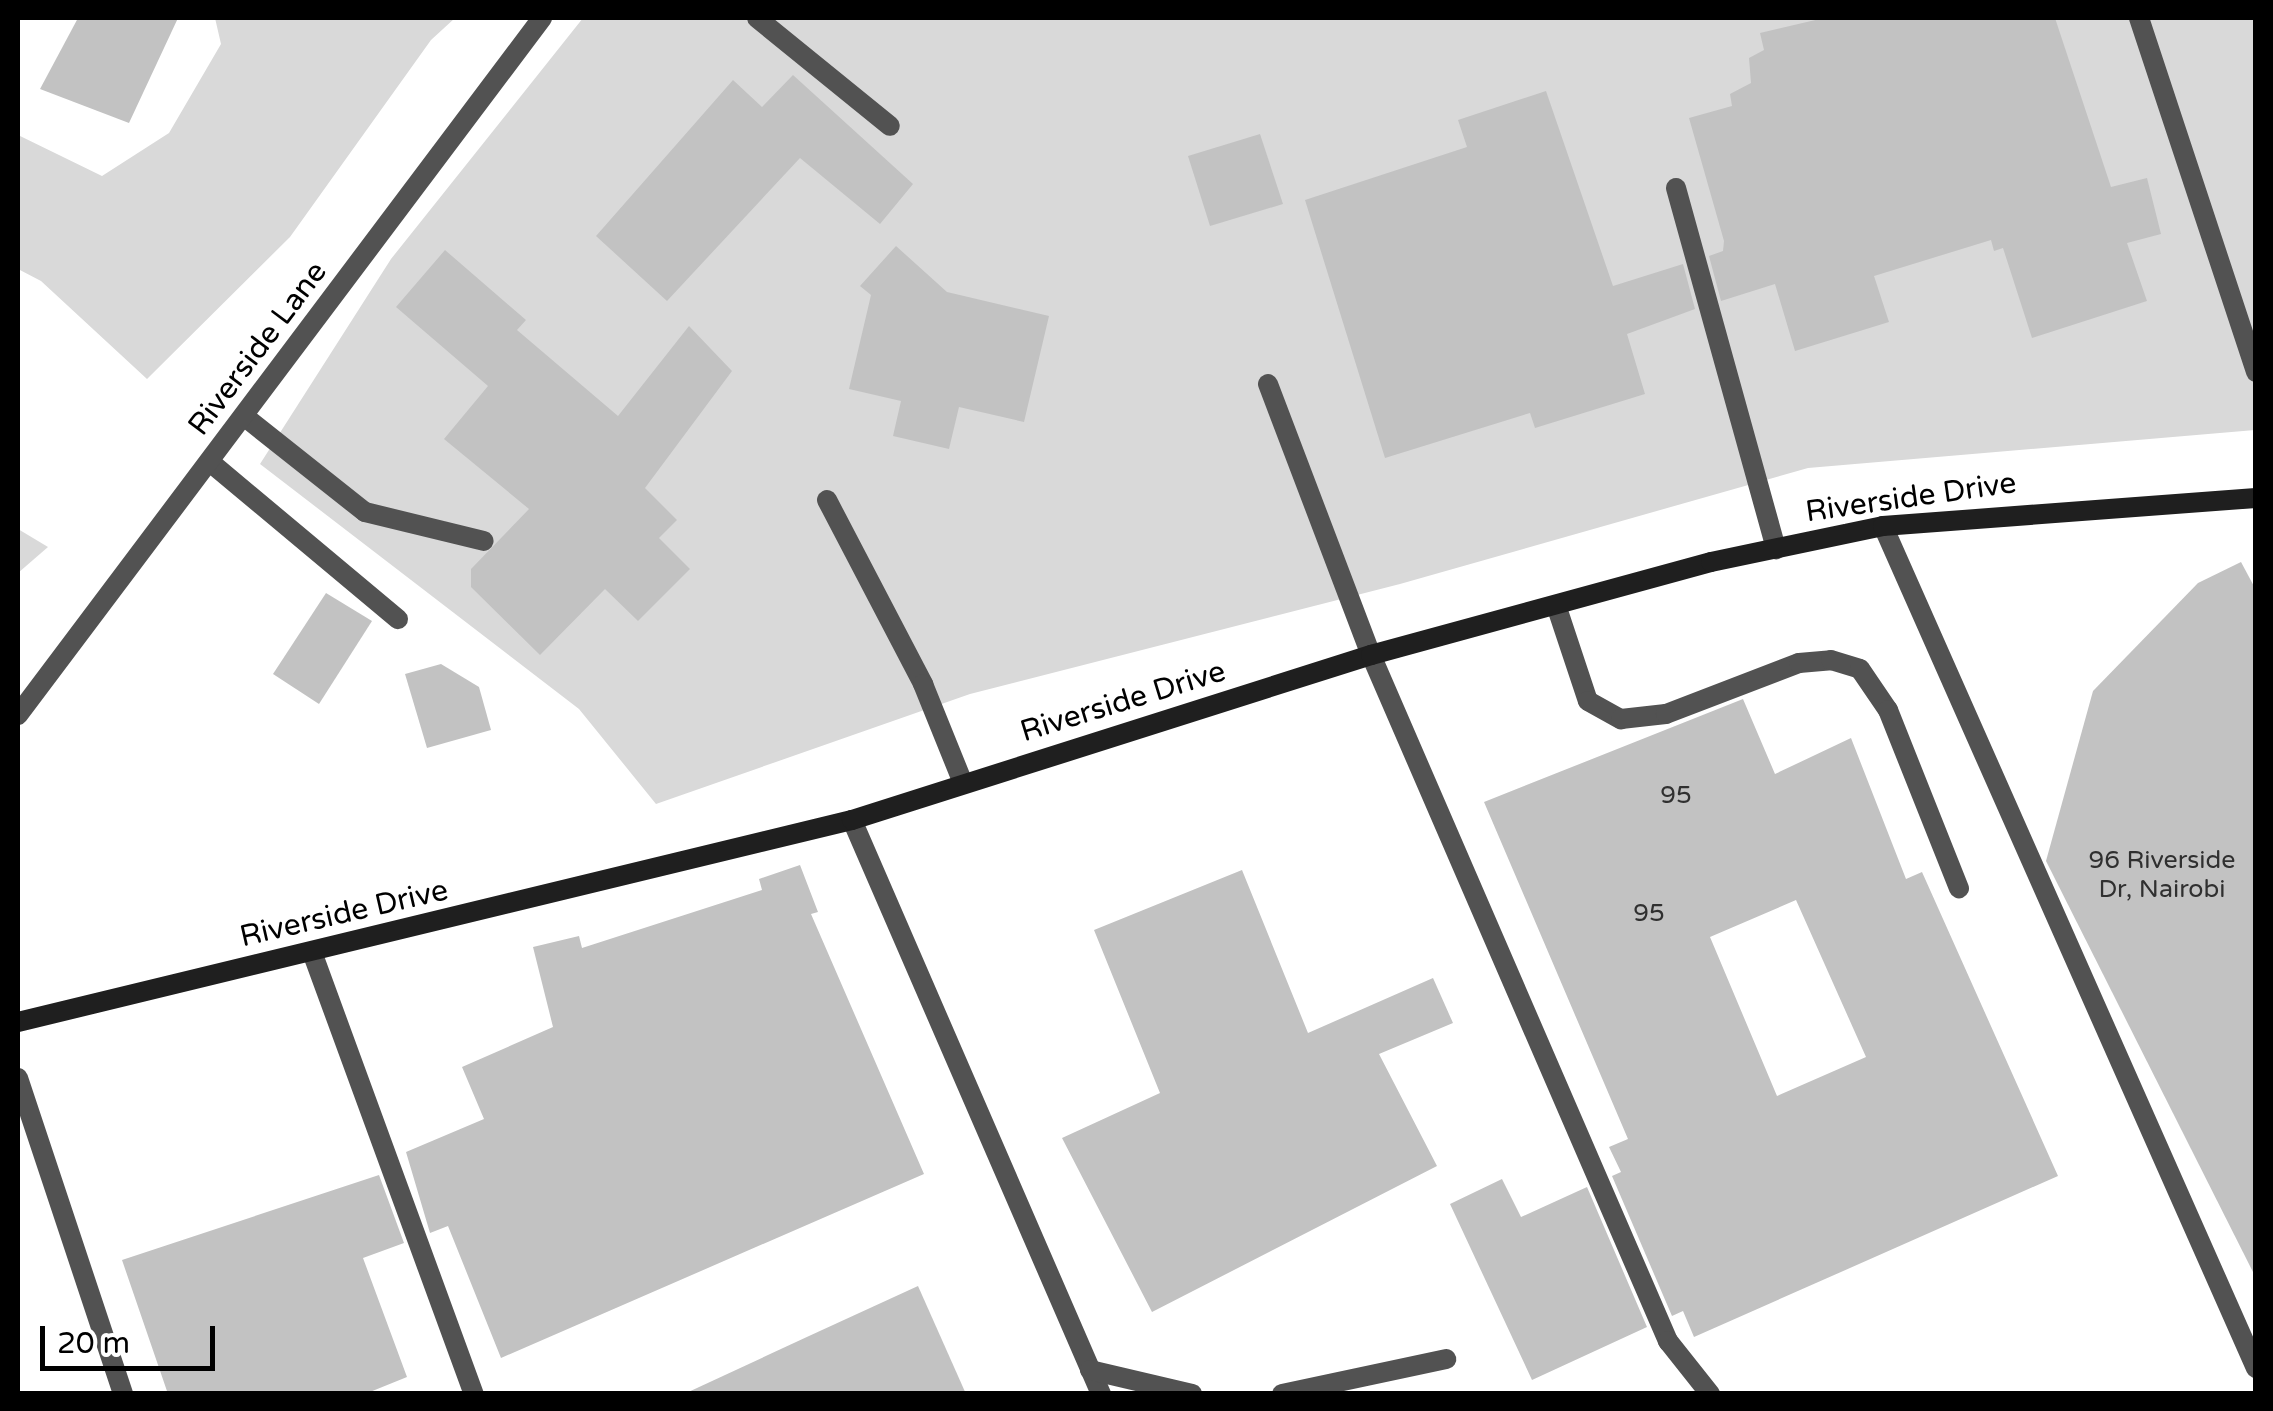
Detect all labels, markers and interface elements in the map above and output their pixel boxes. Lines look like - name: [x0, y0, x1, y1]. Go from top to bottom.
- street label: Riverside Lane: [181, 255, 335, 443]
- street label: Riverside Drive: [1803, 465, 2019, 531]
- street label: Riverside Drive: [1016, 654, 1230, 750]
- house number: 95: [1660, 780, 1692, 810]
- house number: 96 Riverside Dr, Nairobi: [2089, 846, 2235, 905]
- street label: Riverside Drive: [236, 873, 452, 955]
- house number: 95: [1633, 898, 1665, 928]
- scale bar: [45, 1306, 220, 1368]
- text: 20 m: [57, 1325, 130, 1362]

